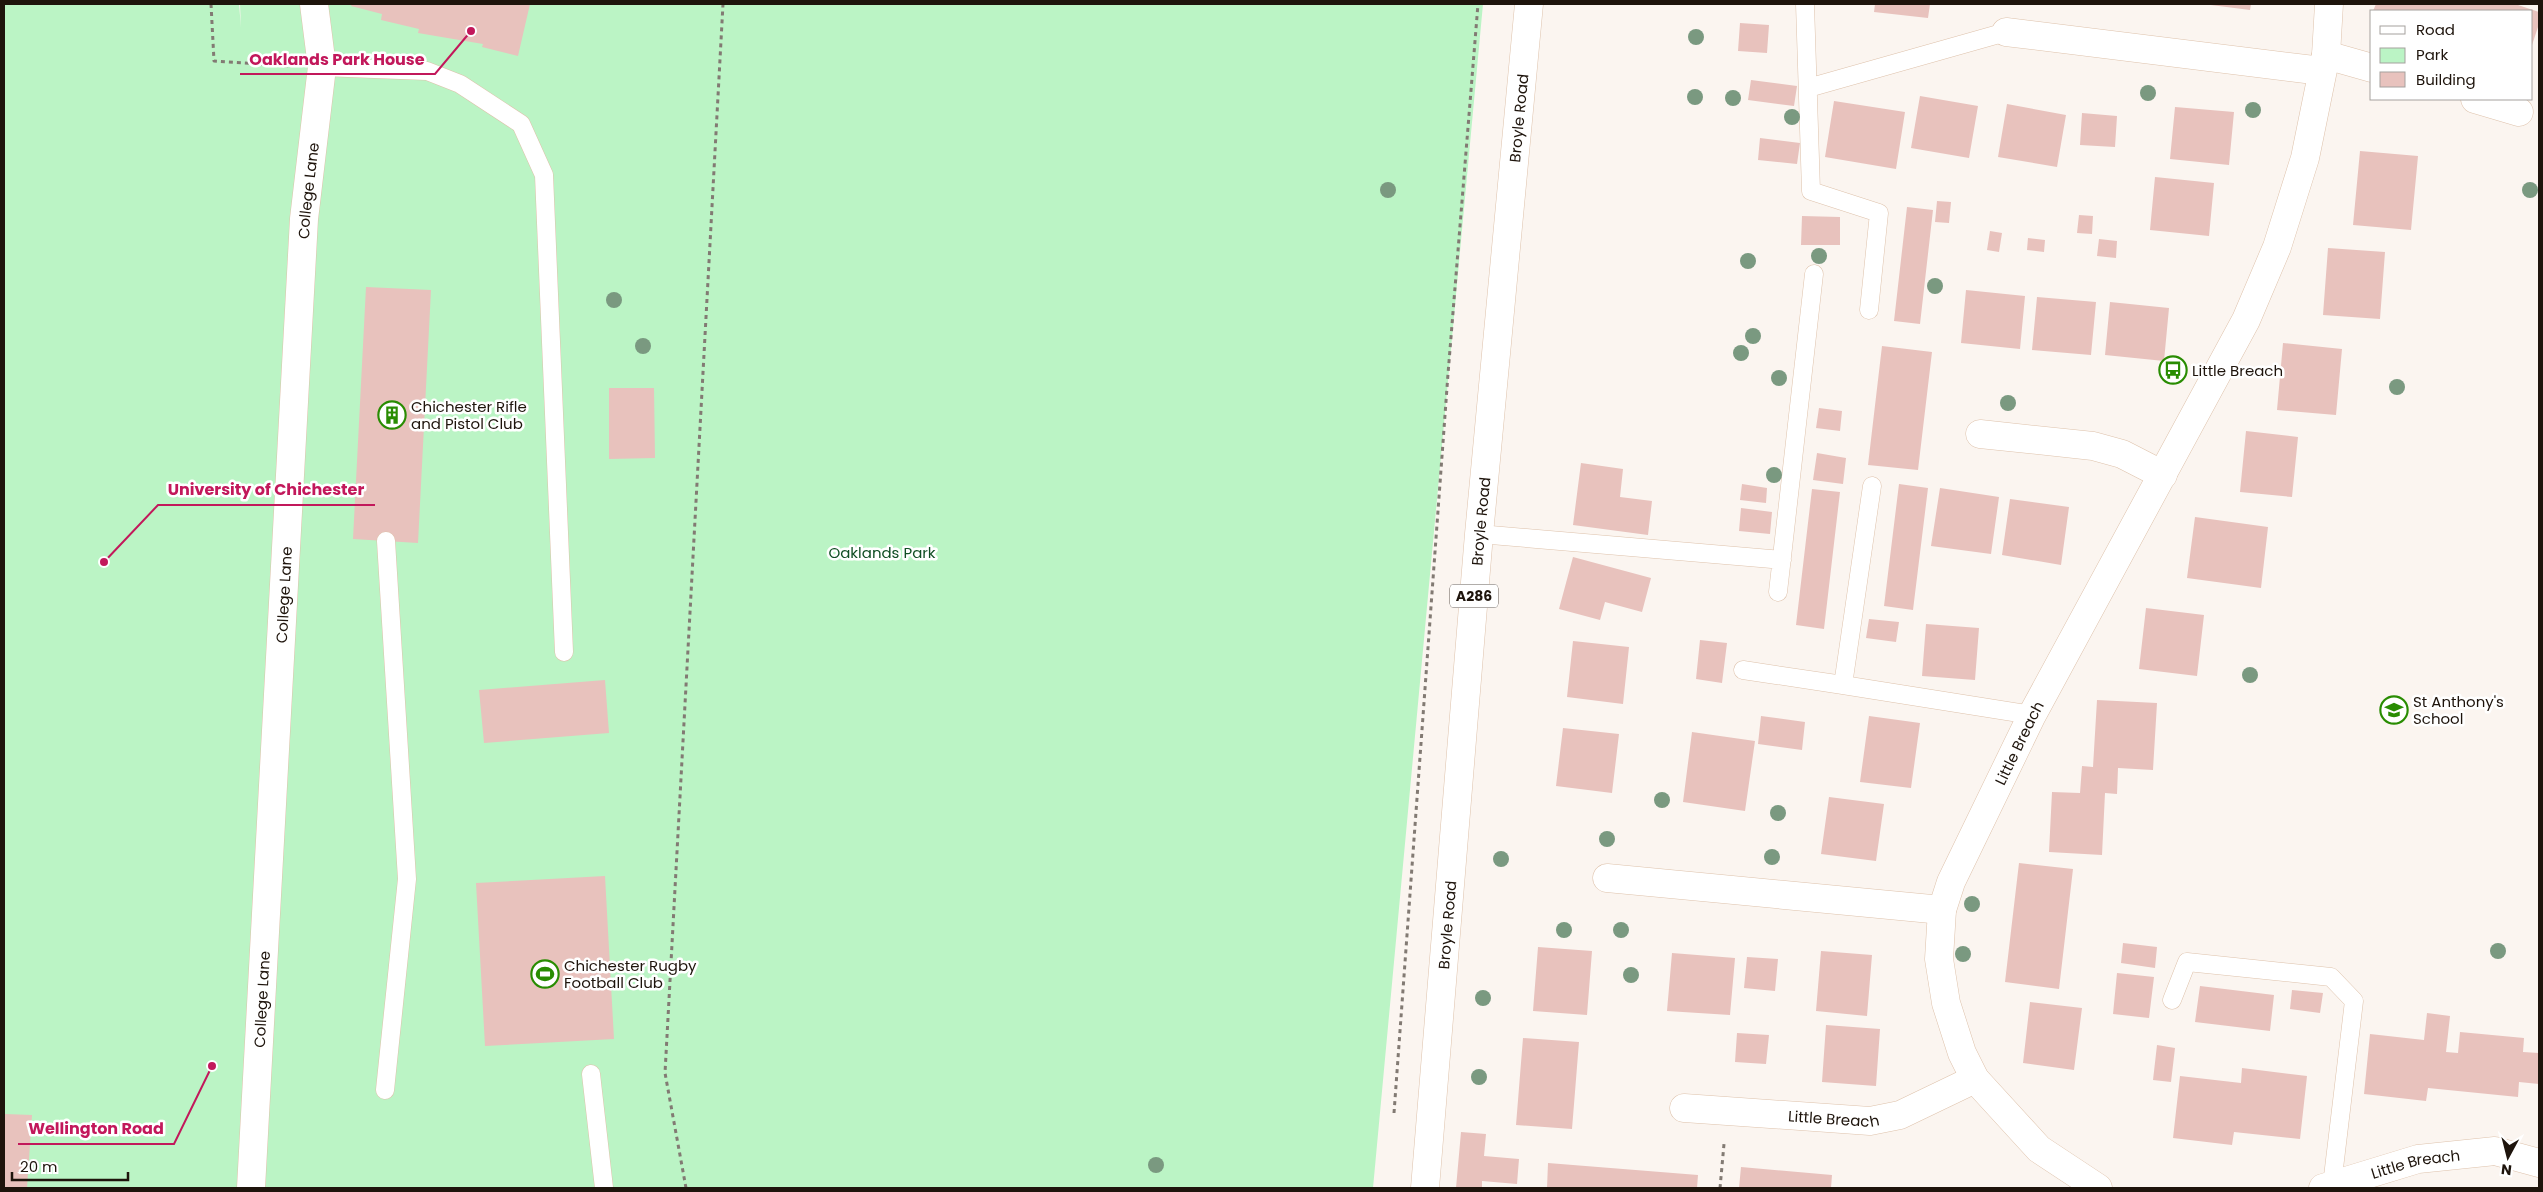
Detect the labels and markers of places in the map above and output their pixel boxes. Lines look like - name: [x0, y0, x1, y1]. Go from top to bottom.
- callout: Oaklands Park House: [240, 43, 435, 74]
- bus stop icon: Little Breach: [2158, 355, 2188, 385]
- place label: Little Breach: [2192, 360, 2283, 381]
- place label: Chichester Rifle and Pistol Club: [411, 396, 527, 434]
- building icon: Chichester Rifle and Pistol Club: [377, 400, 407, 430]
- callout: University of Chichester: [158, 474, 375, 505]
- place label: St Anthony's School: [2413, 691, 2504, 729]
- school or university icon: St Anthony's School: [2379, 695, 2409, 725]
- place label: Chichester Rugby Football Club: [564, 955, 697, 993]
- sports icon: Chichester Rugby Football Club: [530, 959, 560, 989]
- callout: Wellington Road: [18, 1113, 174, 1144]

